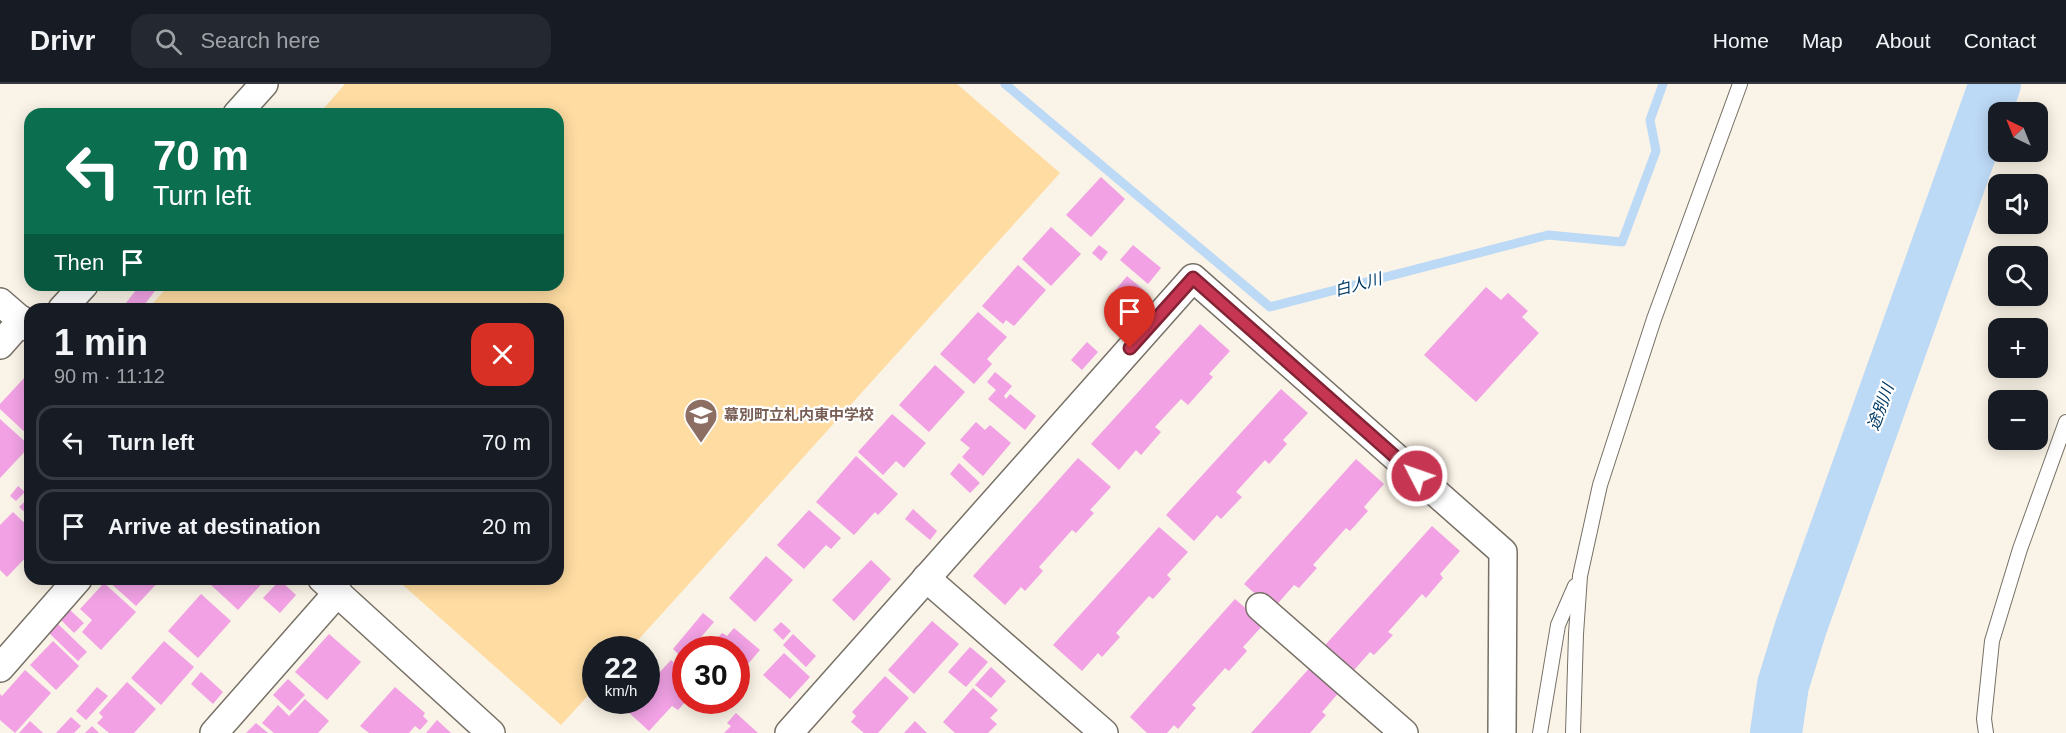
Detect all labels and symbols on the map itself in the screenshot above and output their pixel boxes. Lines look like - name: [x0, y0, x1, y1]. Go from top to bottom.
- north arrow: [1988, 102, 2048, 162]
- water label: 白人川: [1333, 270, 1385, 299]
- pin: [1104, 286, 1155, 348]
- water label: 途別川: [1864, 380, 1897, 433]
- school or university icon: 幕別町立札内東中学校: [683, 397, 719, 444]
- place label: 幕別町立札内東中学校: [724, 406, 874, 423]
- position arrow: [1385, 444, 1449, 508]
- speed limit sign: 30: [672, 636, 750, 714]

